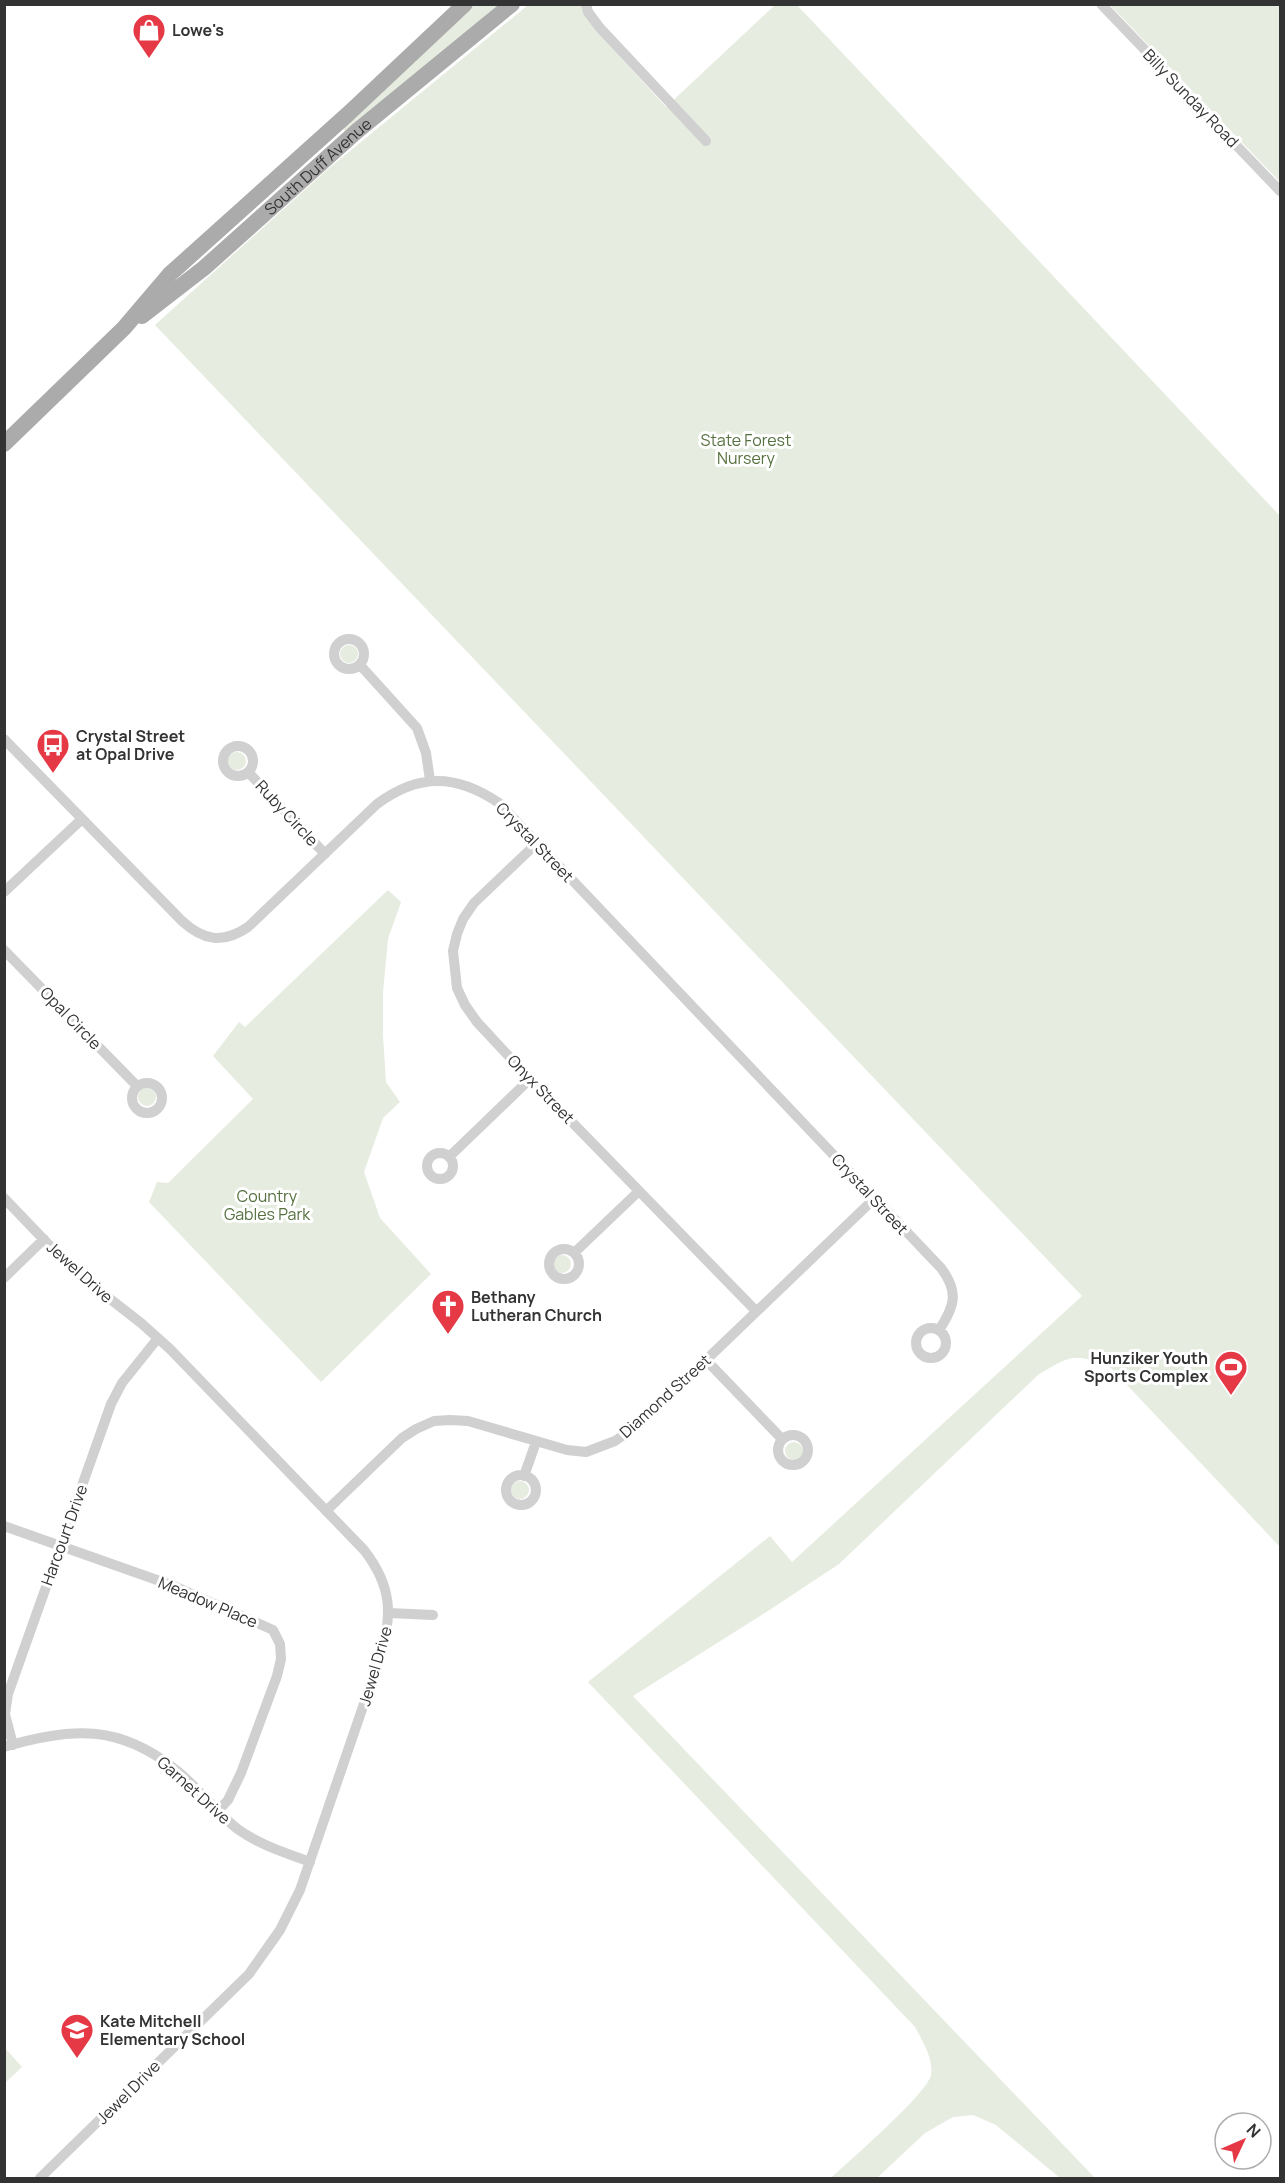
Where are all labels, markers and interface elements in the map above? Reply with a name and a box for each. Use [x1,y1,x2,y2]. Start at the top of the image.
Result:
shop icon: Lowe's [131,12,167,59]
place label: Lowe's [172,19,224,41]
street label: Billy Sunday Road [1138,44,1244,152]
street label: South Duff Avenue [259,113,376,220]
park label: State Forest Nursery [701,429,791,469]
place label: Crystal Street at Opal Drive [76,725,185,765]
bus stop icon: Crystal Street at Opal Drive [35,727,71,774]
street label: Ruby Circle [251,775,323,851]
street label: Crystal Street [491,797,579,887]
street label: Opal Circle [36,982,106,1054]
street label: Onyx Street [503,1050,579,1128]
street label: Crystal Street [827,1149,913,1239]
park label: Country Gables Park [224,1185,311,1225]
street label: Jewel Drive [42,1236,118,1308]
place label: Bethany Lutheran Church [471,1286,602,1326]
church icon: Bethany Lutheran Church [430,1288,466,1335]
place label: Hunziker Youth Sports Complex [1084,1347,1208,1387]
street label: Diamond Street [615,1349,715,1443]
sports icon: Hunziker Youth Sports Complex [1213,1349,1249,1396]
street label: Harcourt Drive [36,1482,92,1588]
street label: Meadow Place [155,1571,261,1633]
street label: Jewel Drive [353,1624,397,1708]
street label: Garnet Drive [153,1751,235,1829]
place label: Kate Mitchell Elementary School [100,2010,245,2050]
school or university icon: Kate Mitchell Elementary School [59,2012,95,2059]
street label: Jewel Drive [91,2055,165,2129]
north arrow [1213,2111,1273,2171]
text: N [1242,2119,1266,2142]

